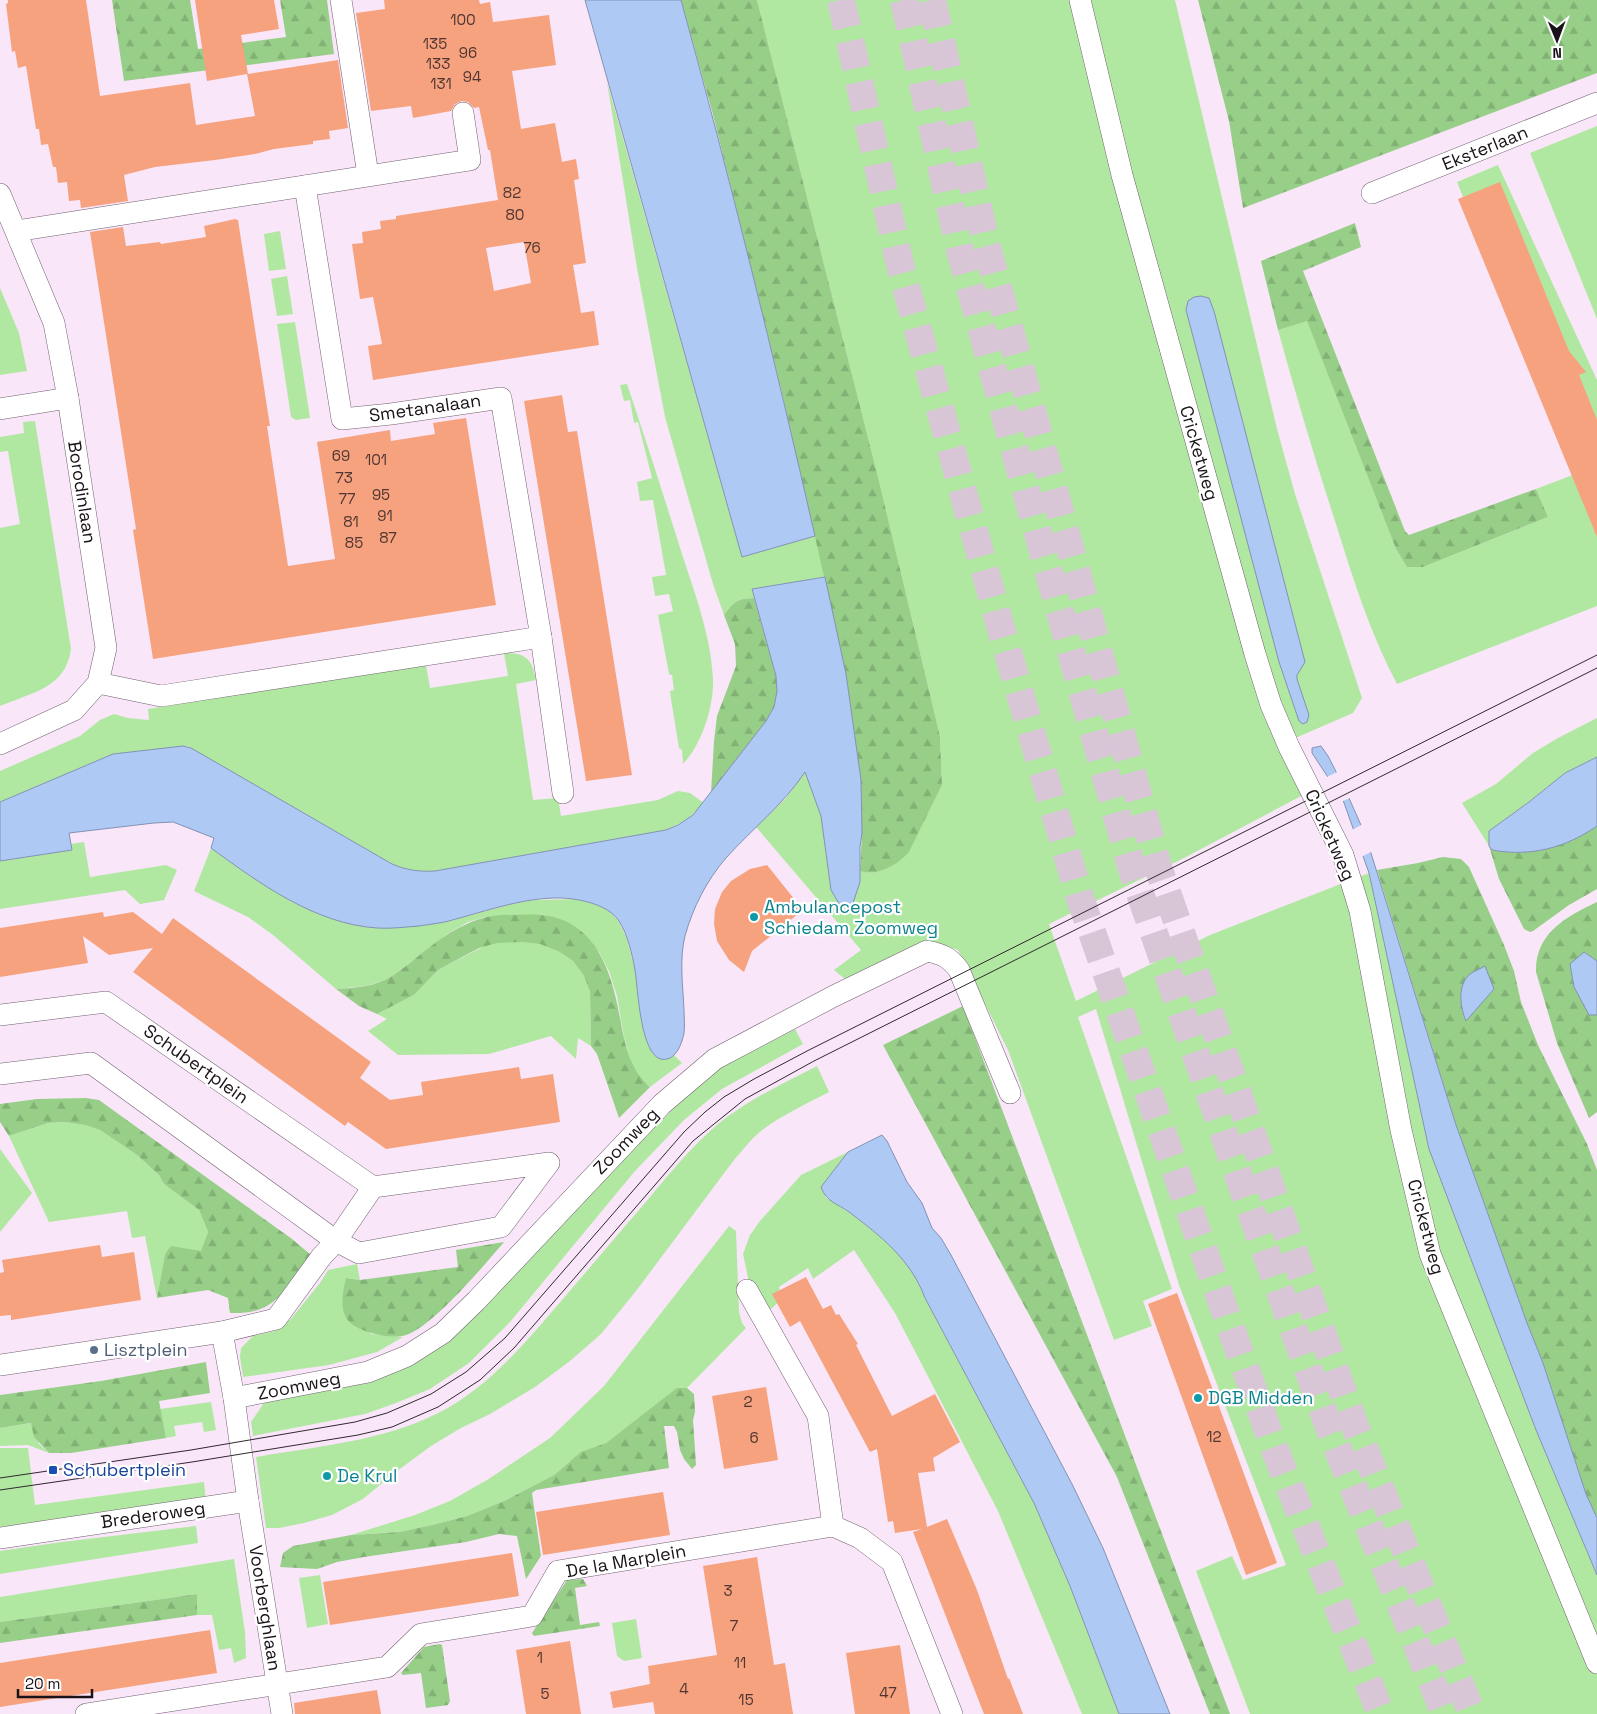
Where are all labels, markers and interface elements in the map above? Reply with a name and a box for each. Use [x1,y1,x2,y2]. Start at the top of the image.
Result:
house number: 100 [450,10,476,29]
north arrow [1532,15,1582,65]
house number: 135 [423,34,447,53]
house number: 96 [459,43,477,62]
text: N [1552,44,1562,62]
house number: 133 [426,54,450,73]
house number: 94 [463,67,481,86]
house number: 131 [430,74,452,93]
street label: Eksterlaan [1439,120,1531,175]
house number: 82 [503,183,521,202]
house number: 80 [506,205,524,224]
house number: 76 [523,238,541,257]
street label: Smetanalaan [367,388,482,427]
street label: Cricketweg [1175,403,1224,503]
street label: Borodinlaan [63,439,102,545]
house number: 69 [332,446,350,465]
house number: 101 [365,450,387,469]
house number: 73 [335,468,353,487]
house number: 95 [372,485,390,504]
house number: 77 [339,489,355,508]
house number: 91 [377,506,393,525]
house number: 81 [343,512,359,531]
house number: 87 [379,528,397,547]
house number: 85 [345,533,363,552]
street label: Cricketweg [1300,785,1361,884]
place label: Ambulancepost Schiedam Zoomweg [764,895,938,939]
marker: Ambulancepost Schiedam Zoomweg [748,911,760,923]
street label: Schubertplein [139,1019,253,1108]
street label: Zoomweg [588,1102,663,1179]
street label: Cricketweg [1403,1177,1450,1277]
place label: Lisztplein [104,1338,187,1361]
marker: Lisztplein [88,1344,100,1356]
street label: Zoomweg [255,1366,342,1405]
place label: DGB Midden [1208,1386,1313,1409]
house number: 2 [743,1392,753,1411]
marker: DGB Midden [1192,1392,1204,1404]
house number: 12 [1206,1427,1222,1446]
house number: 6 [749,1428,759,1447]
place label: Schubertplein [63,1458,186,1481]
marker: Schubertplein [47,1464,59,1476]
place label: De Krul [337,1464,397,1487]
marker: De Krul [321,1470,333,1482]
street label: Brederoweg [99,1496,207,1533]
street label: De la Marplein [564,1539,688,1582]
street label: Voorberghlaan [244,1543,287,1672]
house number: 3 [723,1581,733,1600]
house number: 7 [730,1616,738,1635]
house number: 1 [537,1648,543,1667]
house number: 11 [734,1653,746,1672]
scale bar [18,1666,91,1698]
text: 20 m [25,1674,60,1693]
house number: 4 [679,1679,689,1698]
house number: 47 [879,1683,897,1702]
house number: 5 [541,1684,550,1703]
house number: 15 [738,1690,754,1709]

